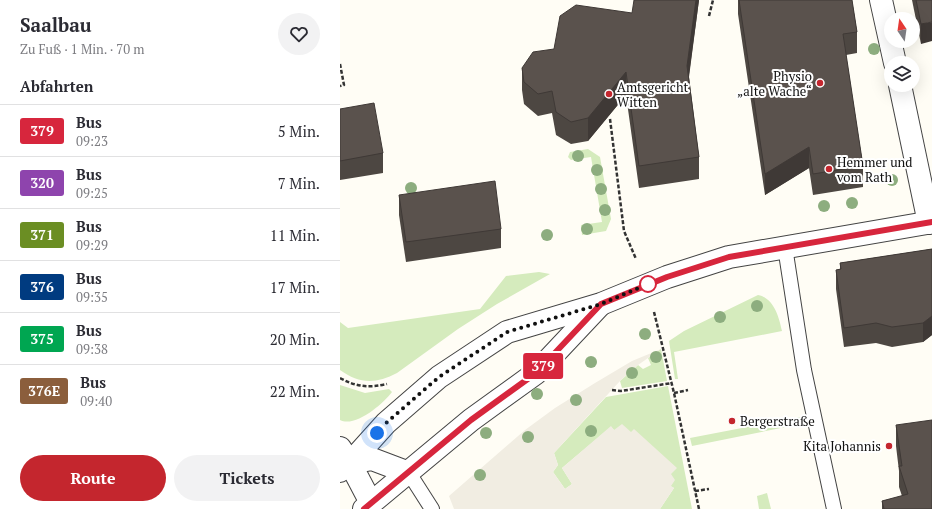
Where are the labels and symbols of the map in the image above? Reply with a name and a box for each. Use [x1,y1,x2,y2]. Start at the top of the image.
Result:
north arrow [884,12,920,48]
place label: Physio „alte Wache“ [737,67,812,100]
place label: Amtsgericht Witten [617,78,689,111]
marker: Physio „alte Wache“ [815,78,825,88]
marker: Amtsgericht Witten [604,89,614,99]
place label: Hemmer und vom Rath [836,153,913,186]
marker: Hemmer und vom Rath [824,164,834,174]
unlabelled marker [639,275,657,293]
line badge: 379 [520,353,566,379]
place label: Bergerstraße [740,412,815,430]
marker: Bergerstraße [727,416,737,426]
your location [367,423,387,443]
place label: Kita Johannis [803,437,881,455]
marker: Kita Johannis [884,441,894,451]

